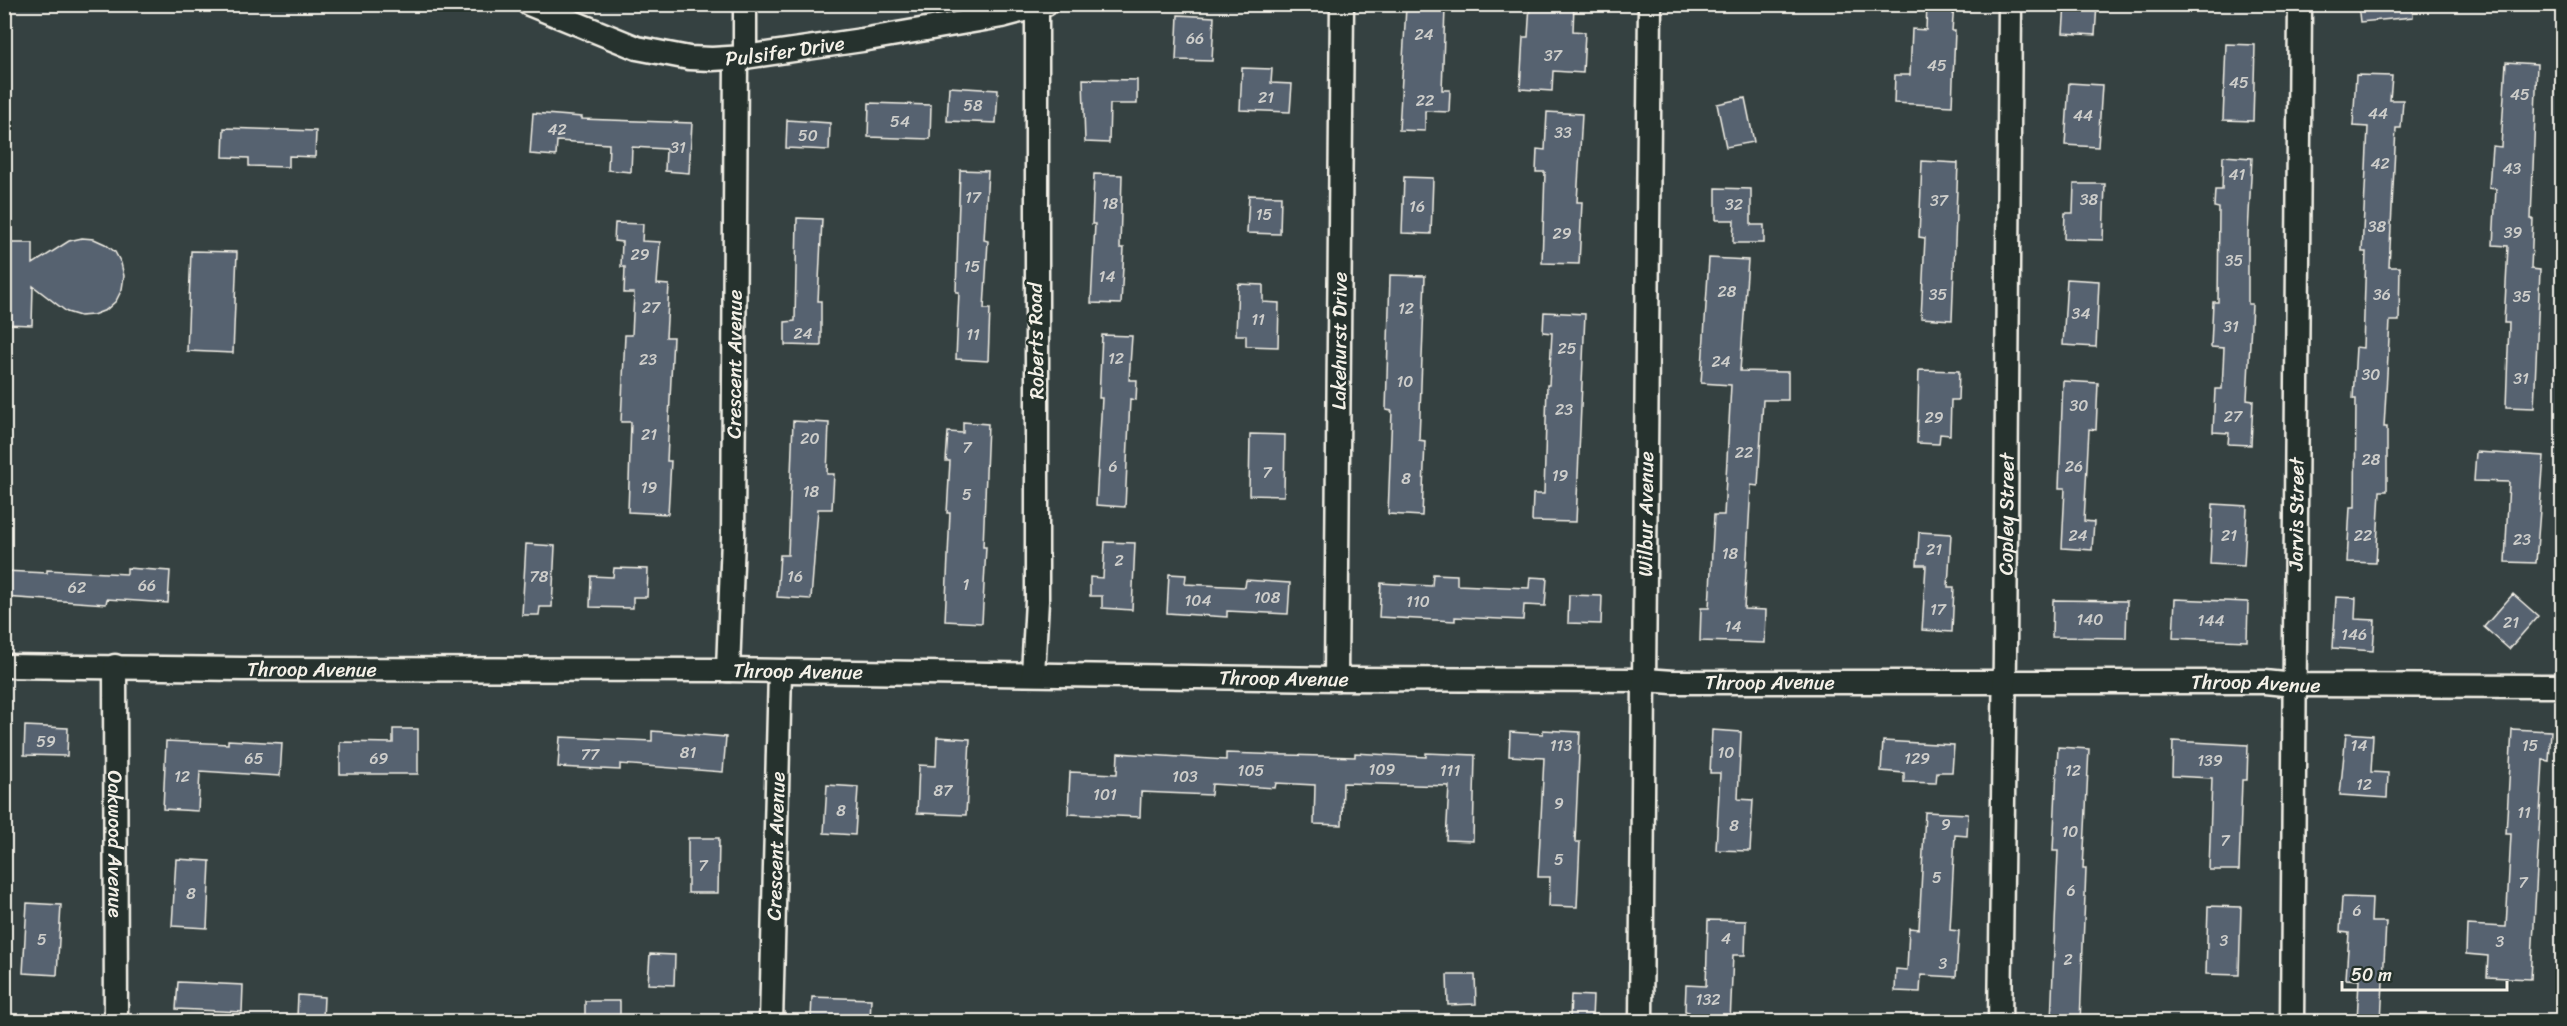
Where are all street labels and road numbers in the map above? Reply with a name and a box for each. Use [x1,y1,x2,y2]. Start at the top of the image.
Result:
street label: Pulsifer Drive [724,25,847,76]
street label: Lakehurst Drive [1321,272,1357,410]
street label: Roberts Road [1017,281,1055,400]
street label: Crescent Avenue [716,289,752,439]
street label: Wilbur Avenue [1627,451,1664,577]
street label: Copley Street [1988,452,2024,575]
street label: Jarvis Street [2278,456,2314,572]
street label: Throop Avenue [247,652,377,687]
street label: Throop Avenue [733,653,863,689]
street label: Throop Avenue [1219,660,1349,697]
street label: Throop Avenue [2191,664,2321,703]
street label: Throop Avenue [1705,665,1835,700]
street label: Oakwood Avenue [98,770,133,918]
street label: Crescent Avenue [756,771,795,921]

